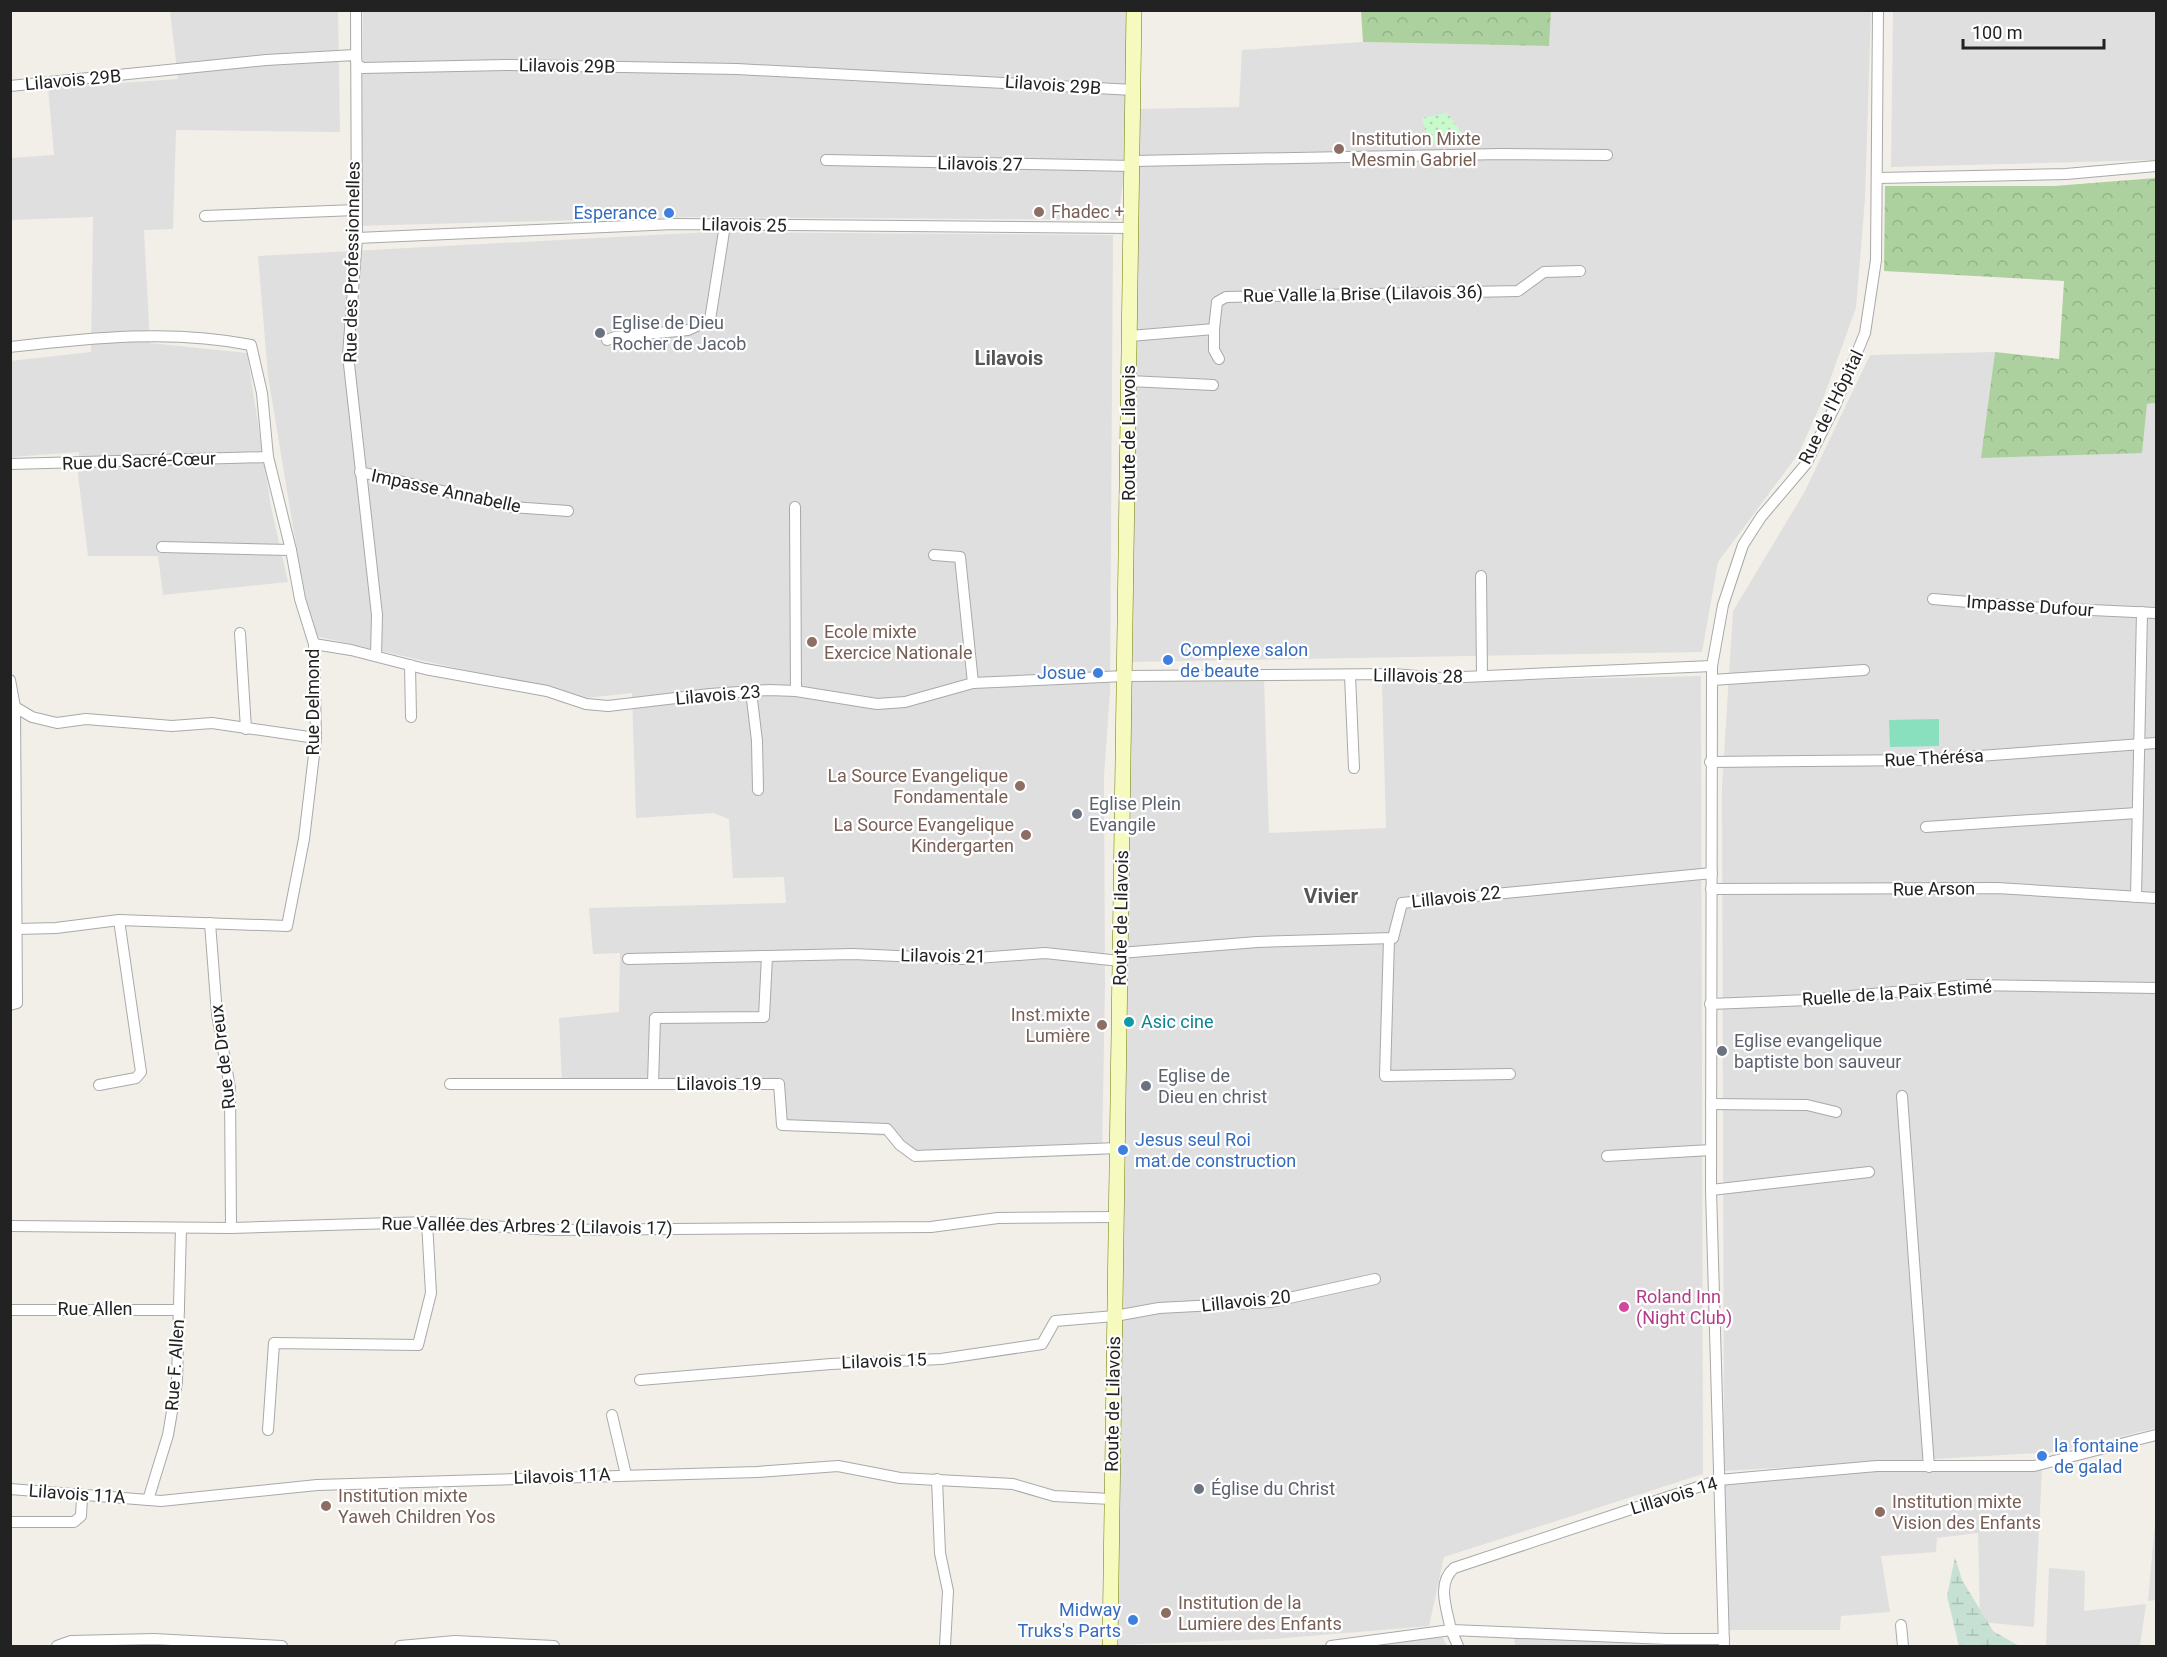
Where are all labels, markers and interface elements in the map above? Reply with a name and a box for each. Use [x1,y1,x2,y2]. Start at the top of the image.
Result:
scale bar [1963,12,2104,50]
text: 100 m [1972,22,2023,43]
street label: Lilavois 29B [519,54,615,77]
street label: Lilavois 29B [24,65,122,94]
street label: Lilavois 29B [1004,71,1102,98]
place label: Institution Mixte Mesmin Gabriel [1351,128,1481,170]
marker: Institution Mixte Mesmin Gabriel [1332,142,1346,156]
street label: Lilavois 27 [937,152,1023,175]
street label: Rue des Professionnelles [339,161,364,363]
place label: Fhadec + [1051,201,1124,222]
place label: Esperance [573,202,657,223]
marker: Fhadec + [1032,205,1046,219]
marker: Esperance [662,206,676,220]
street label: Lilavois 25 [701,213,787,236]
street label: Rue Valle la Brise (Lilavois 36) [1243,281,1483,307]
place label: Eglise de Dieu Rocher de Jacob [612,312,746,354]
marker: Eglise de Dieu Rocher de Jacob [593,326,607,340]
district label: Lilavois [975,346,1043,370]
street label: Rue de l'Hôpital [1794,346,1867,467]
street label: Route de Lilavois [1118,365,1139,501]
street label: Rue du Sacré-Cœur [62,447,216,474]
street label: Impasse Annabelle [369,464,523,517]
street label: Impasse Dufour [1966,591,2094,620]
place label: Ecole mixte Exercice Nationale [824,621,973,663]
marker: Ecole mixte Exercice Nationale [805,635,819,649]
place label: Complexe salon de beaute [1180,639,1308,681]
street label: Rue Delmond [302,649,323,755]
marker: Complexe salon de beaute [1161,653,1175,667]
place label: Josue [1037,662,1086,683]
street label: Lillavois 28 [1373,664,1463,687]
marker: Josue [1091,666,1105,680]
street label: Lilavois 23 [675,680,761,709]
street label: Rue Thérésa [1884,744,1984,771]
place label: La Source Evangelique Fondamentale [827,765,1008,807]
marker: La Source Evangelique Fondamentale [1013,779,1027,793]
place label: Eglise Plein Evangile [1089,793,1181,835]
marker: Eglise Plein Evangile [1070,807,1084,821]
place label: La Source Evangelique Kindergarten [833,814,1014,856]
marker: La Source Evangelique Kindergarten [1019,828,1033,842]
street label: Route de Lilavois [1109,850,1132,986]
street label: Rue Arson [1893,877,1975,900]
street label: Lillavois 22 [1410,881,1502,912]
district label: Vivier [1304,884,1359,908]
street label: Lilavois 21 [900,944,986,967]
street label: Ruelle de la Paix Estimé [1801,975,1992,1010]
street label: Rue de Dreux [206,1003,239,1111]
place label: Inst.mixte Lumière [1011,1004,1090,1046]
place label: Asic cine [1141,1011,1214,1032]
marker: Asic cine [1122,1015,1136,1029]
marker: Inst.mixte Lumière [1095,1018,1109,1032]
place label: Eglise evangelique baptiste bon sauveur [1734,1030,1901,1072]
marker: Eglise evangelique baptiste bon sauveur [1715,1044,1729,1058]
place label: Eglise de Dieu en christ [1158,1065,1267,1107]
street label: Lilavois 19 [676,1073,762,1094]
marker: Eglise de Dieu en christ [1139,1079,1153,1093]
place label: Jesus seul Roi mat.de construction [1135,1129,1296,1171]
marker: Jesus seul Roi mat.de construction [1116,1143,1130,1157]
street label: Rue Vallée des Arbres 2 (Lilavois 17) [381,1212,673,1240]
street label: Lillavois 20 [1200,1285,1292,1316]
place label: Roland Inn (Night Club) [1636,1286,1732,1329]
street label: Rue Allen [57,1298,133,1319]
marker: Roland Inn (Night Club) [1617,1300,1631,1314]
street label: Rue F. Allen [161,1318,188,1412]
street label: Route de Lilavois [1101,1336,1124,1472]
street label: Lilavois 15 [841,1349,927,1372]
place label: la fontaine de galad [2054,1435,2139,1477]
marker: la fontaine de galad [2035,1449,2049,1463]
street label: Lilavois 11A [513,1463,611,1488]
street label: Lillavois 14 [1628,1472,1720,1519]
place label: Église du Christ [1211,1478,1335,1499]
street label: Lilavois 11A [28,1480,126,1507]
marker: Église du Christ [1192,1482,1206,1496]
place label: Institution mixte Yaweh Children Yos [338,1485,496,1527]
place label: Institution mixte Vision des Enfants [1892,1491,2041,1533]
marker: Institution mixte Yaweh Children Yos [319,1499,333,1513]
marker: Institution mixte Vision des Enfants [1873,1505,1887,1519]
place label: Institution de la Lumiere des Enfants [1178,1592,1342,1634]
place label: Midway Truks's Parts [1018,1599,1121,1641]
marker: Institution de la Lumiere des Enfants [1159,1606,1173,1620]
marker: Midway Truks's Parts [1126,1613,1140,1627]

